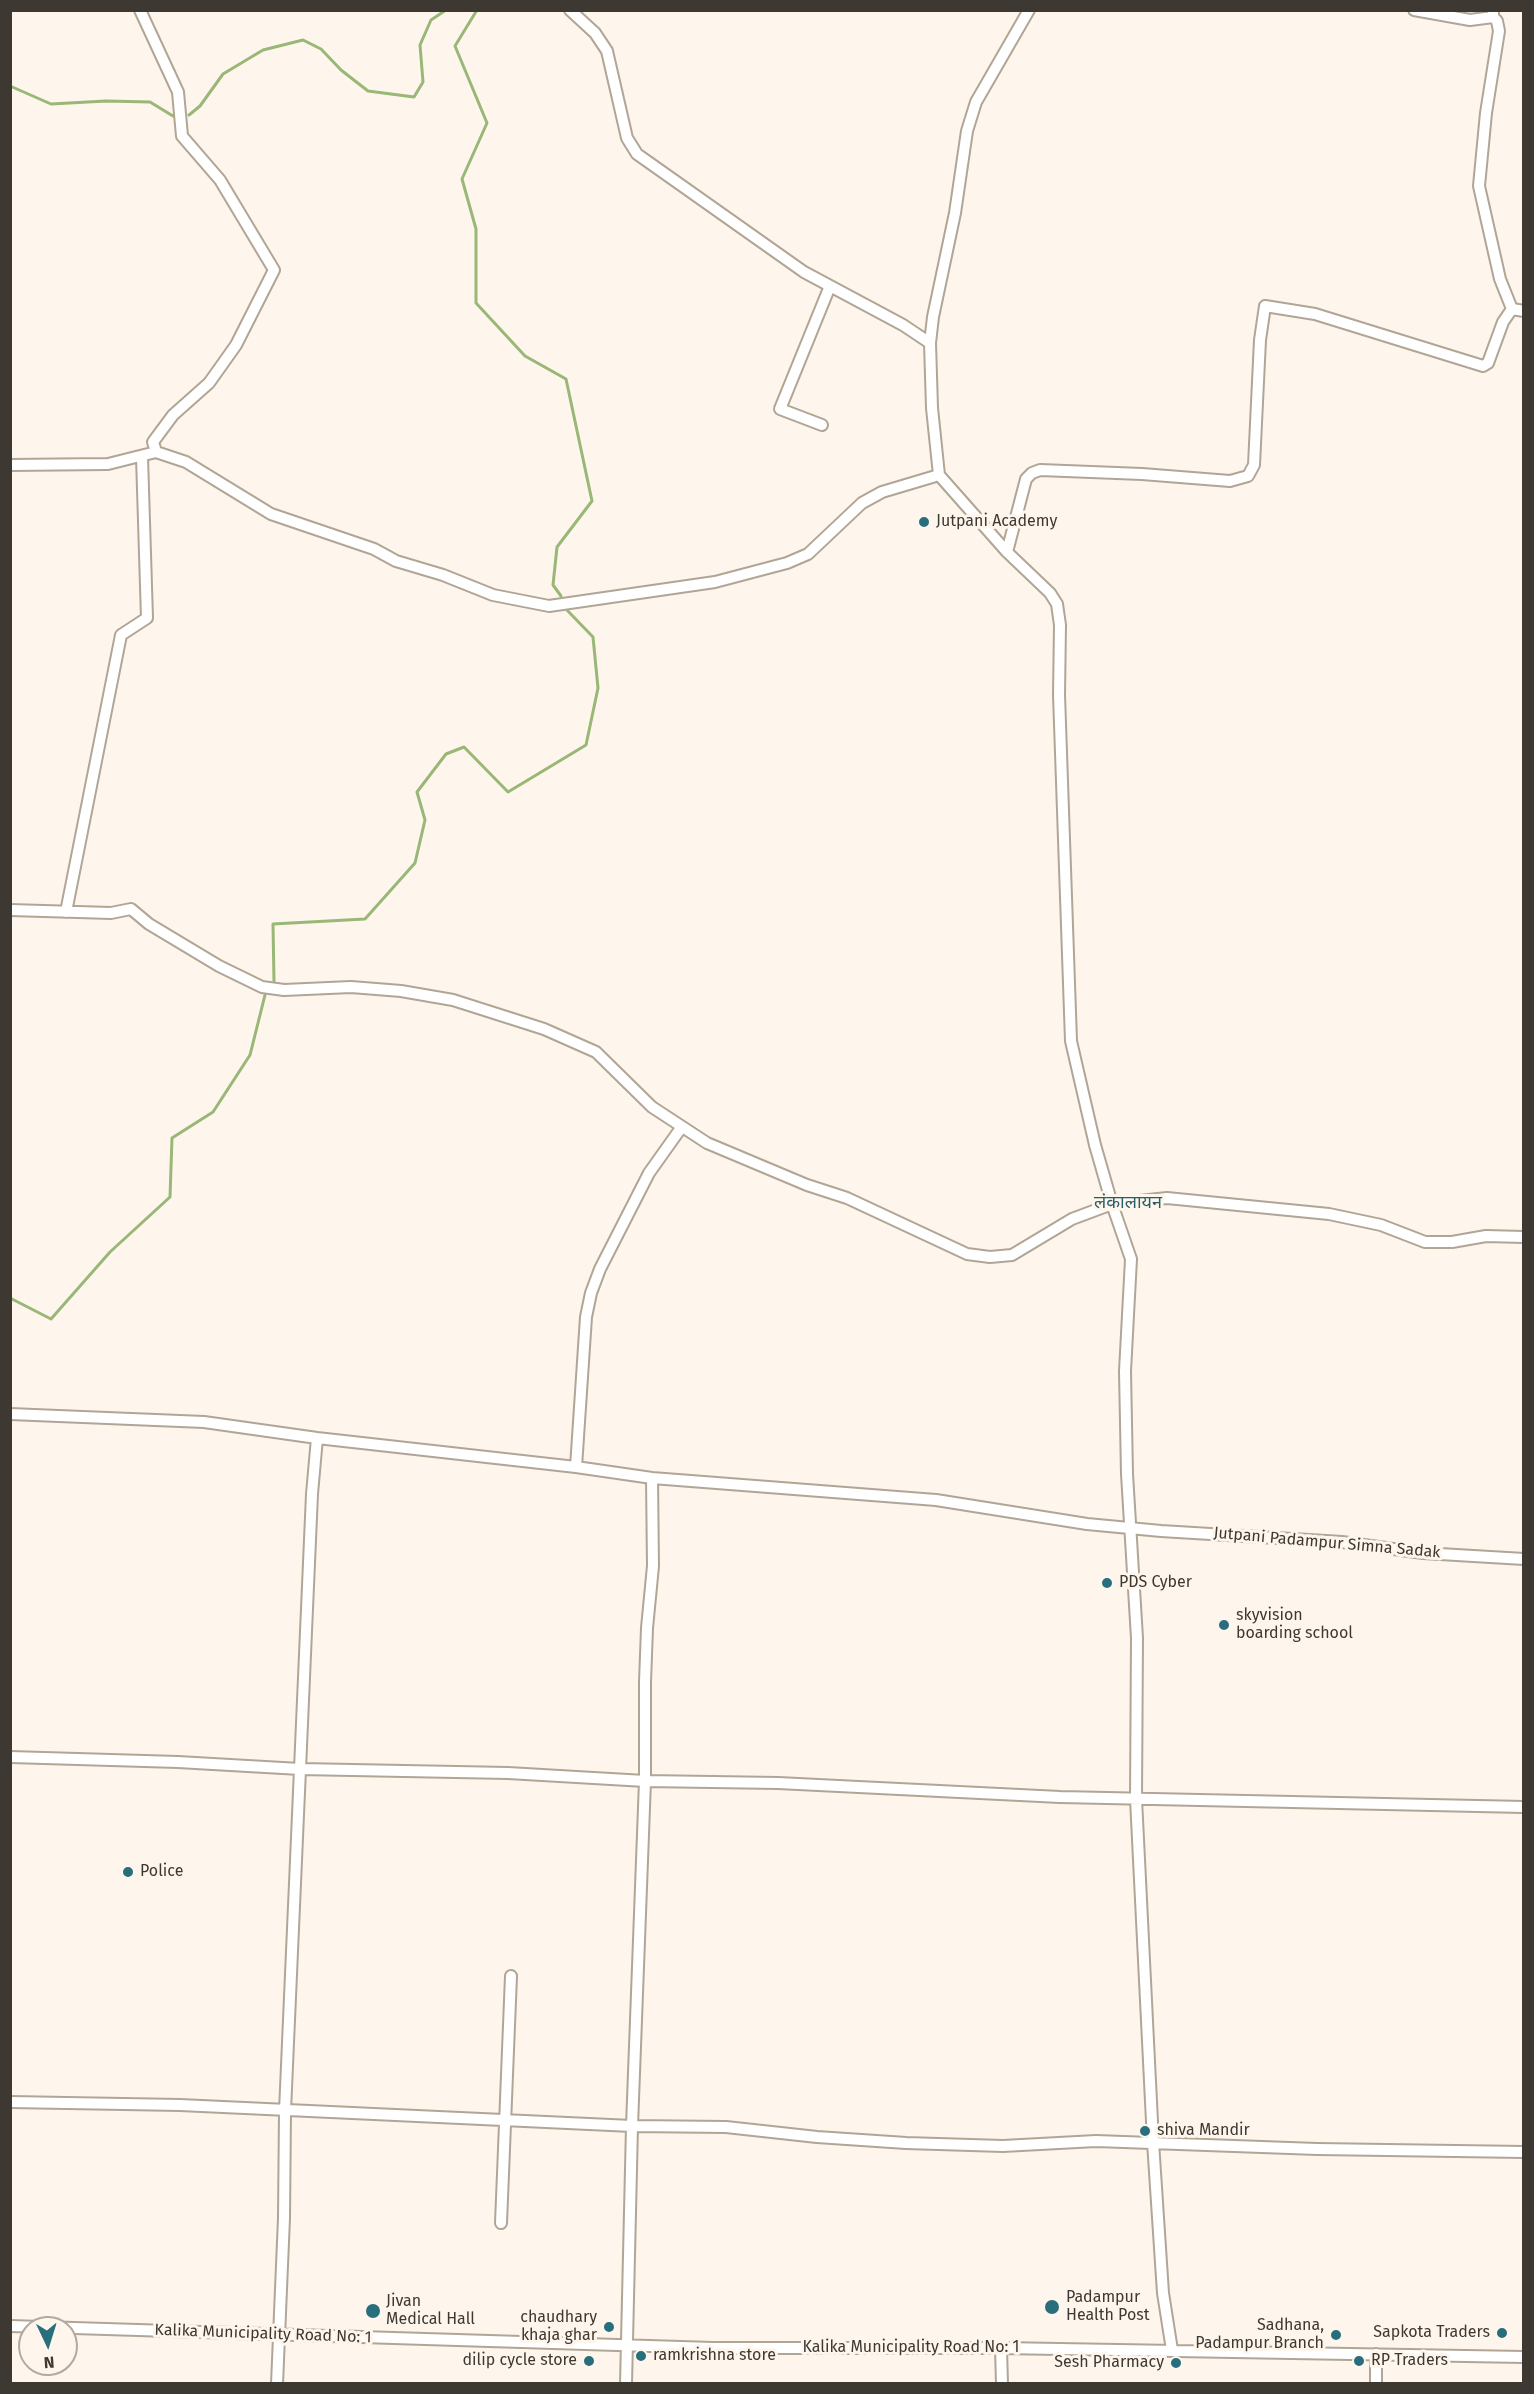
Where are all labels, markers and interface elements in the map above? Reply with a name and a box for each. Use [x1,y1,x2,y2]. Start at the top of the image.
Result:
place label: Jutpani Academy [936,512,1057,532]
marker: Jutpani Academy [917,515,931,529]
district label: लंकालायन [1094,1192,1162,1214]
street label: Jutpani Padampur Simna Sadak [1213,1524,1441,1562]
place label: PDS Cyber [1119,1573,1192,1593]
marker: PDS Cyber [1100,1576,1114,1590]
place label: skyvision boarding school [1236,1606,1353,1644]
marker: skyvision boarding school [1217,1618,1231,1632]
place label: Police [140,1862,183,1882]
marker: Police [121,1865,135,1879]
place label: shiva Mandir [1157,2121,1250,2141]
marker: shiva Mandir [1138,2124,1152,2138]
place label: Padampur Health Post [1066,2288,1149,2326]
place label: Jivan Medical Hall [386,2292,475,2330]
marker: Padampur Health Post [1043,2298,1061,2316]
marker: Jivan Medical Hall [364,2302,382,2320]
place label: chaudhary khaja ghar [520,2308,597,2346]
north arrow [18,2316,78,2376]
place label: Sadhana, Padampur Branch [1195,2316,1324,2354]
marker: chaudhary khaja ghar [602,2320,616,2334]
street label: Kalika Municipality Road No: 1 [154,2321,372,2347]
place label: Sapkota Traders [1373,2323,1490,2343]
marker: Sapkota Traders [1495,2326,1509,2340]
marker: Sadhana, Padampur Branch [1329,2328,1343,2342]
street label: Kalika Municipality Road No: 1 [802,2338,1020,2358]
place label: ramkrishna store [653,2346,776,2366]
marker: ramkrishna store [634,2349,648,2363]
place label: dilip cycle store [463,2351,577,2371]
place label: RP Traders [1371,2351,1448,2371]
text: N [43,2353,55,2372]
place label: Sesh Pharmacy [1054,2353,1164,2373]
marker: dilip cycle store [582,2354,596,2368]
marker: RP Traders [1352,2354,1366,2368]
marker: Sesh Pharmacy [1169,2356,1183,2370]

